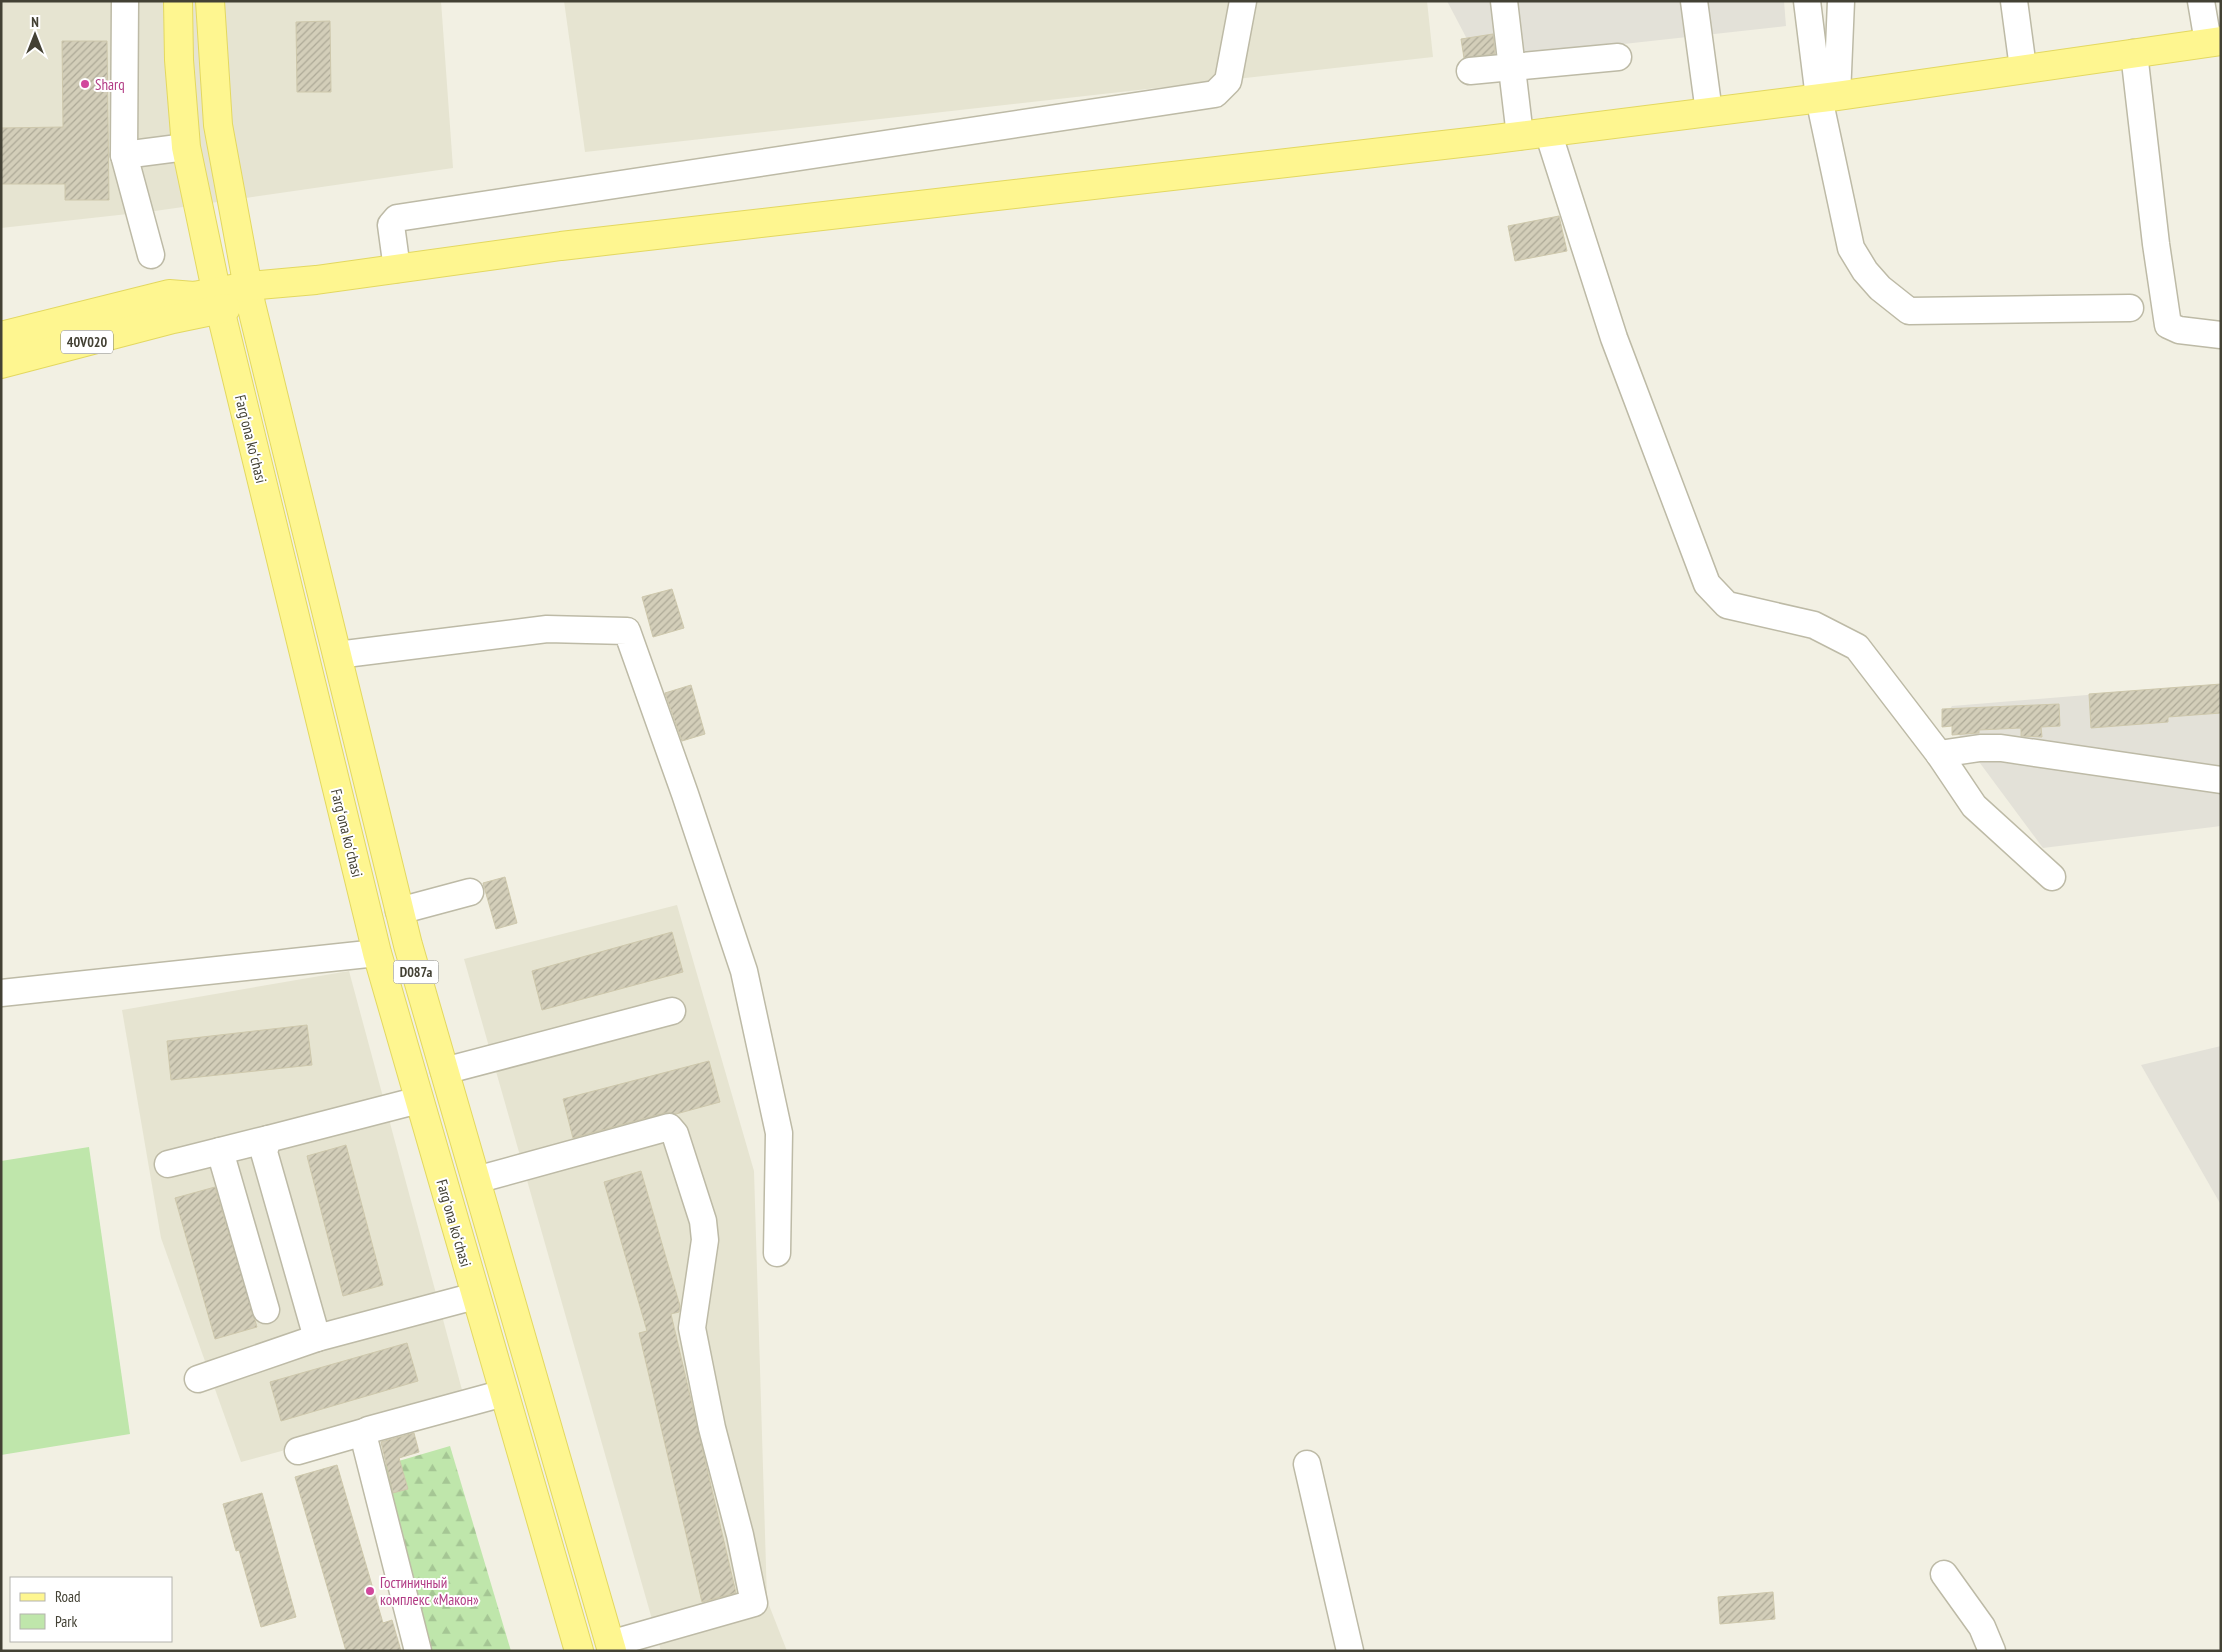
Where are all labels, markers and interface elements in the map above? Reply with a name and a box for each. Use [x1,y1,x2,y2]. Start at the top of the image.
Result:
north arrow [10,10,60,60]
text: N [31,13,39,31]
place label: Sharq [95,75,125,94]
marker: Sharq [79,78,91,90]
road number: 40V020 [61,331,113,354]
street label: Fargʻona koʻchasi [231,393,271,485]
street label: Fargʻona koʻchasi [327,787,367,879]
road number: D087a [394,960,438,984]
street label: Fargʻona koʻchasi [432,1177,476,1269]
place label: Гостиничный комплекс «Макон» [380,1573,479,1609]
legend [10,1577,172,1642]
marker: Гостиничный комплекс «Макон» [364,1585,376,1597]
text: Road [55,1587,81,1606]
text: Park [55,1612,77,1631]

